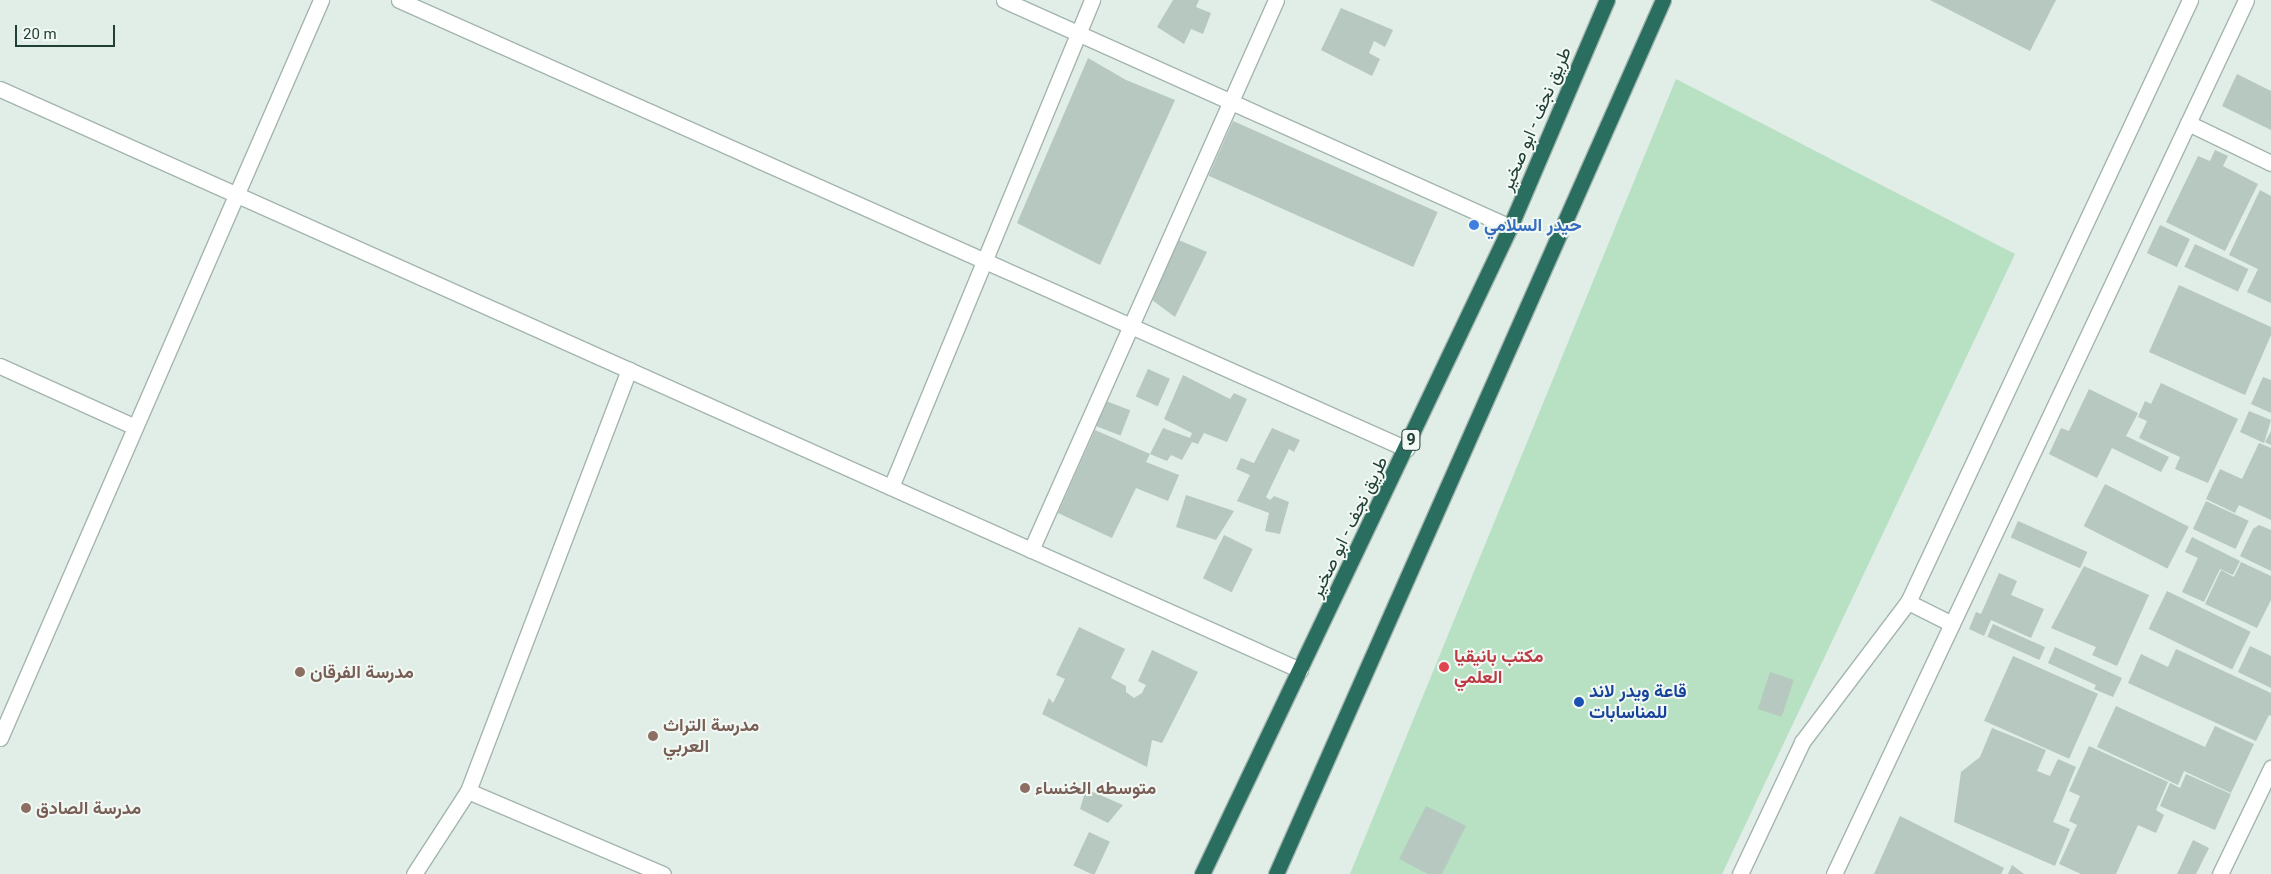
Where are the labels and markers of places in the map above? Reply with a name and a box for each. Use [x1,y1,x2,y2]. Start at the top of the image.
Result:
place label: حيدر السلامي [1484,214,1582,236]
marker: حيدر السلامي [1468,219,1480,231]
place label: مكتب بانيقيا العلمي [1454,646,1543,689]
place label: مدرسة الفرقان [310,661,414,683]
marker: مكتب بانيقيا العلمي [1438,661,1450,673]
marker: مدرسة الفرقان [294,666,306,678]
place label: قاعة ويدر لاند للمناسابات [1589,681,1687,724]
marker: قاعة ويدر لاند للمناسابات [1573,696,1585,708]
place label: مدرسة التراث العربي [663,715,759,758]
marker: مدرسة التراث العربي [647,730,659,742]
place label: متوسطه الخنساء [1035,777,1156,799]
marker: متوسطه الخنساء [1019,782,1031,794]
place label: مدرسة الصادق [36,797,141,819]
marker: مدرسة الصادق [20,802,32,814]

